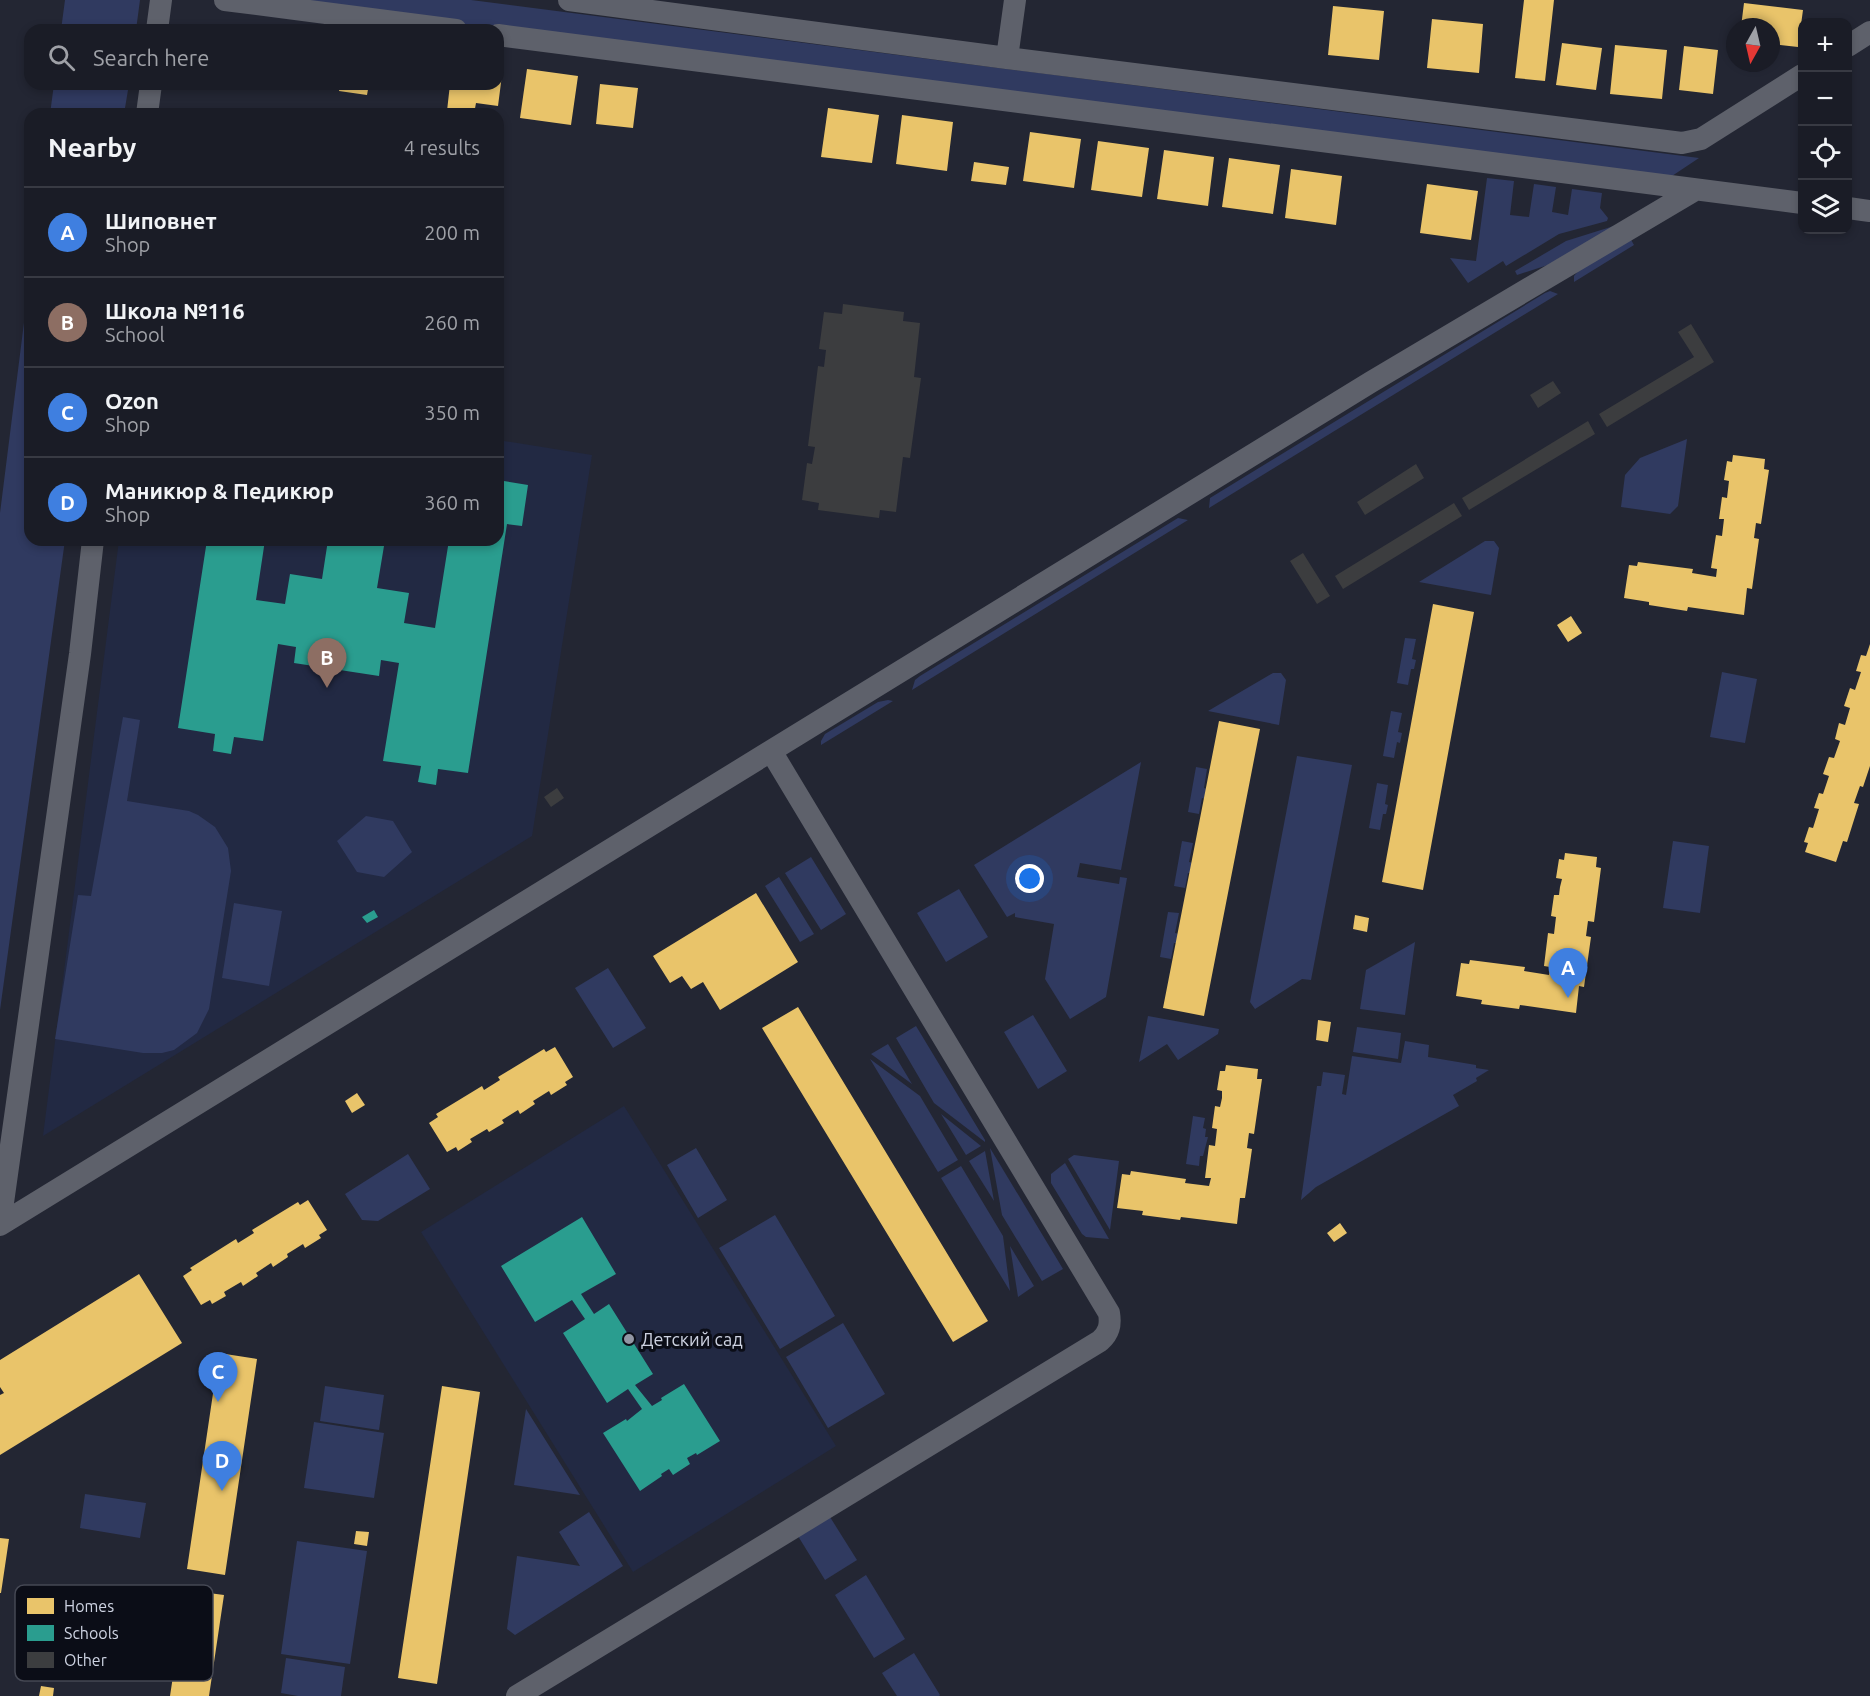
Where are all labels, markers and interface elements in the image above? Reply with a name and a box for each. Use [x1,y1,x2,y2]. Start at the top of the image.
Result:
north arrow [1726,18,1780,72]
map controls [1798,18,1852,234]
button: + [1798,18,1852,72]
search box [24,24,504,90]
icon: search [45,41,78,74]
text: Search here [93,45,209,70]
button: − [1798,72,1852,126]
button: locate [1798,126,1852,180]
text: Nearby [48,133,136,162]
text: 4 results [404,136,480,159]
button: layers [1798,180,1852,234]
text: Шиповнет [105,208,217,233]
text: A [60,221,75,244]
text: 200 m [424,221,480,244]
text: Shop [105,233,150,256]
text: Школа №116 [105,298,245,323]
text: B [61,311,74,334]
text: 260 m [424,311,480,334]
text: School [105,323,165,346]
text: Ozon [105,388,159,413]
text: C [61,401,74,424]
text: 350 m [424,401,480,424]
text: Shop [105,413,150,436]
text: Маникюр & Педикюр [105,478,334,503]
text: D [60,491,75,514]
text: 360 m [424,491,480,514]
text: Shop [105,503,150,526]
pin: B [308,638,346,688]
your location [1015,864,1044,893]
pin: A [1548,948,1588,998]
place label: Детский сад [641,1329,743,1349]
marker: Детский сад [622,1332,636,1346]
pin: C [198,1352,238,1402]
pin: D [202,1442,242,1491]
legend [15,1585,213,1681]
text: Homes [64,1597,114,1615]
text: Schools [64,1624,119,1642]
text: Other [64,1651,107,1669]

